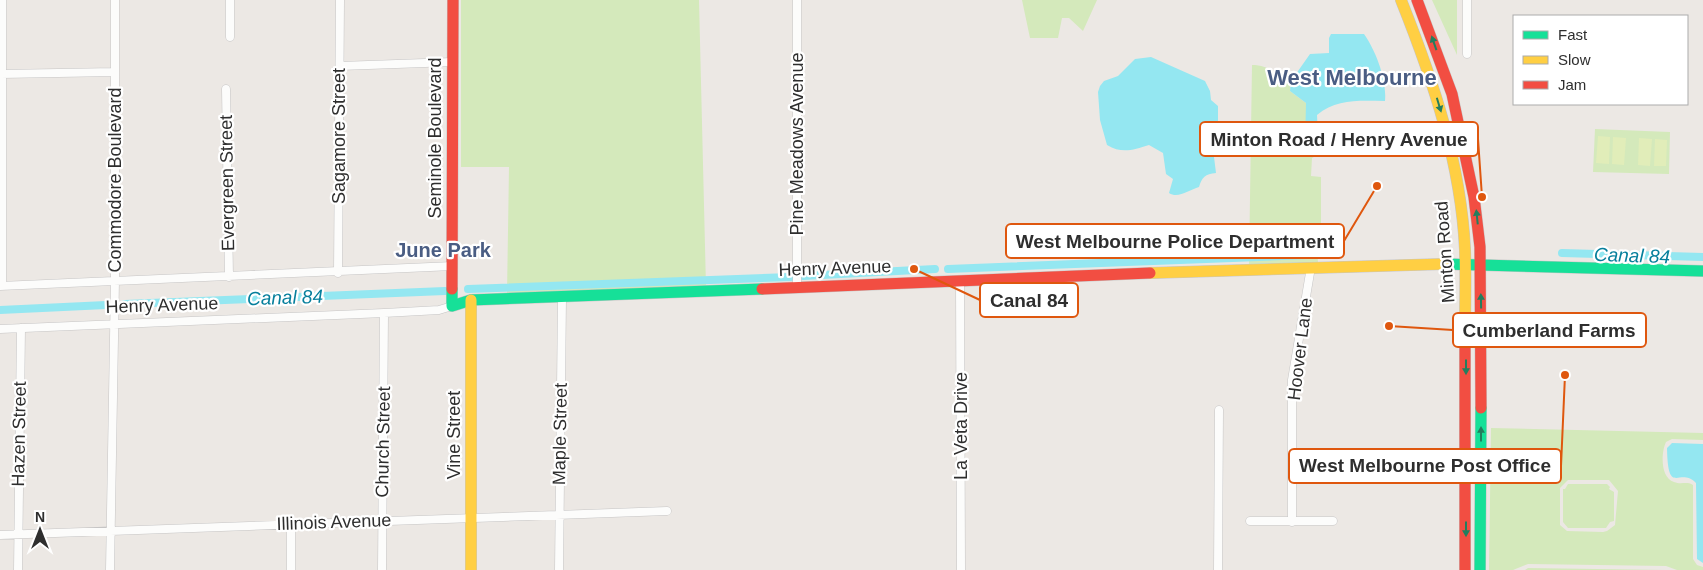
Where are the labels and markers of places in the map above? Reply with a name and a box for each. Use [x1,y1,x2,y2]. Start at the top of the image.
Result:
callout: Minton Road / Henry Avenue [1200,122,1478,156]
callout: West Melbourne Police Department [1006,224,1344,258]
callout: Canal 84 [980,283,1078,317]
callout: Cumberland Farms [1453,313,1646,347]
callout: West Melbourne Post Office [1289,449,1561,483]

